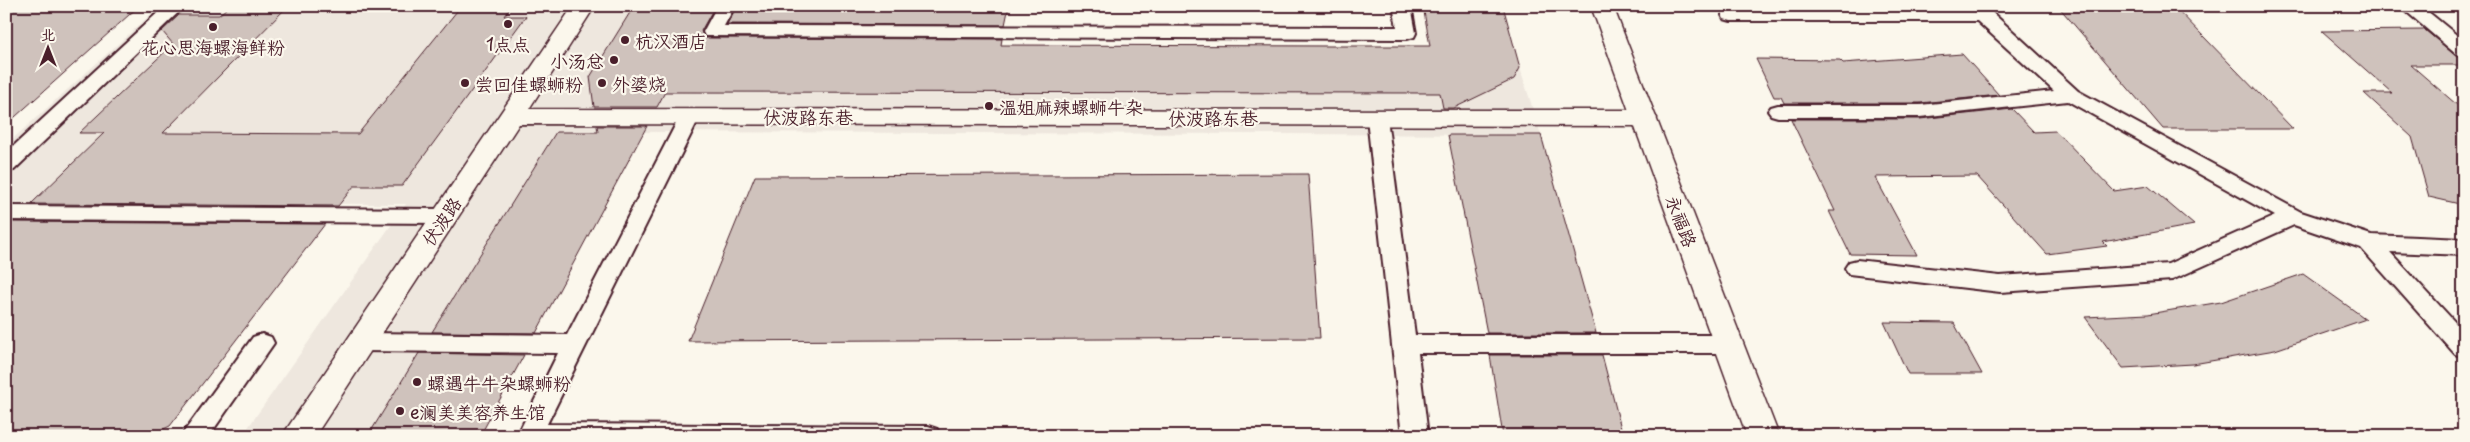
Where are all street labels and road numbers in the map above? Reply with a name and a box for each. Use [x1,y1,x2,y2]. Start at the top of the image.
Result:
street label: 伏波路东巷 [763,103,853,130]
street label: 伏波路东巷 [1168,104,1258,131]
street label: 伏波路 [415,191,467,251]
street label: 永福路 [1660,191,1704,251]

